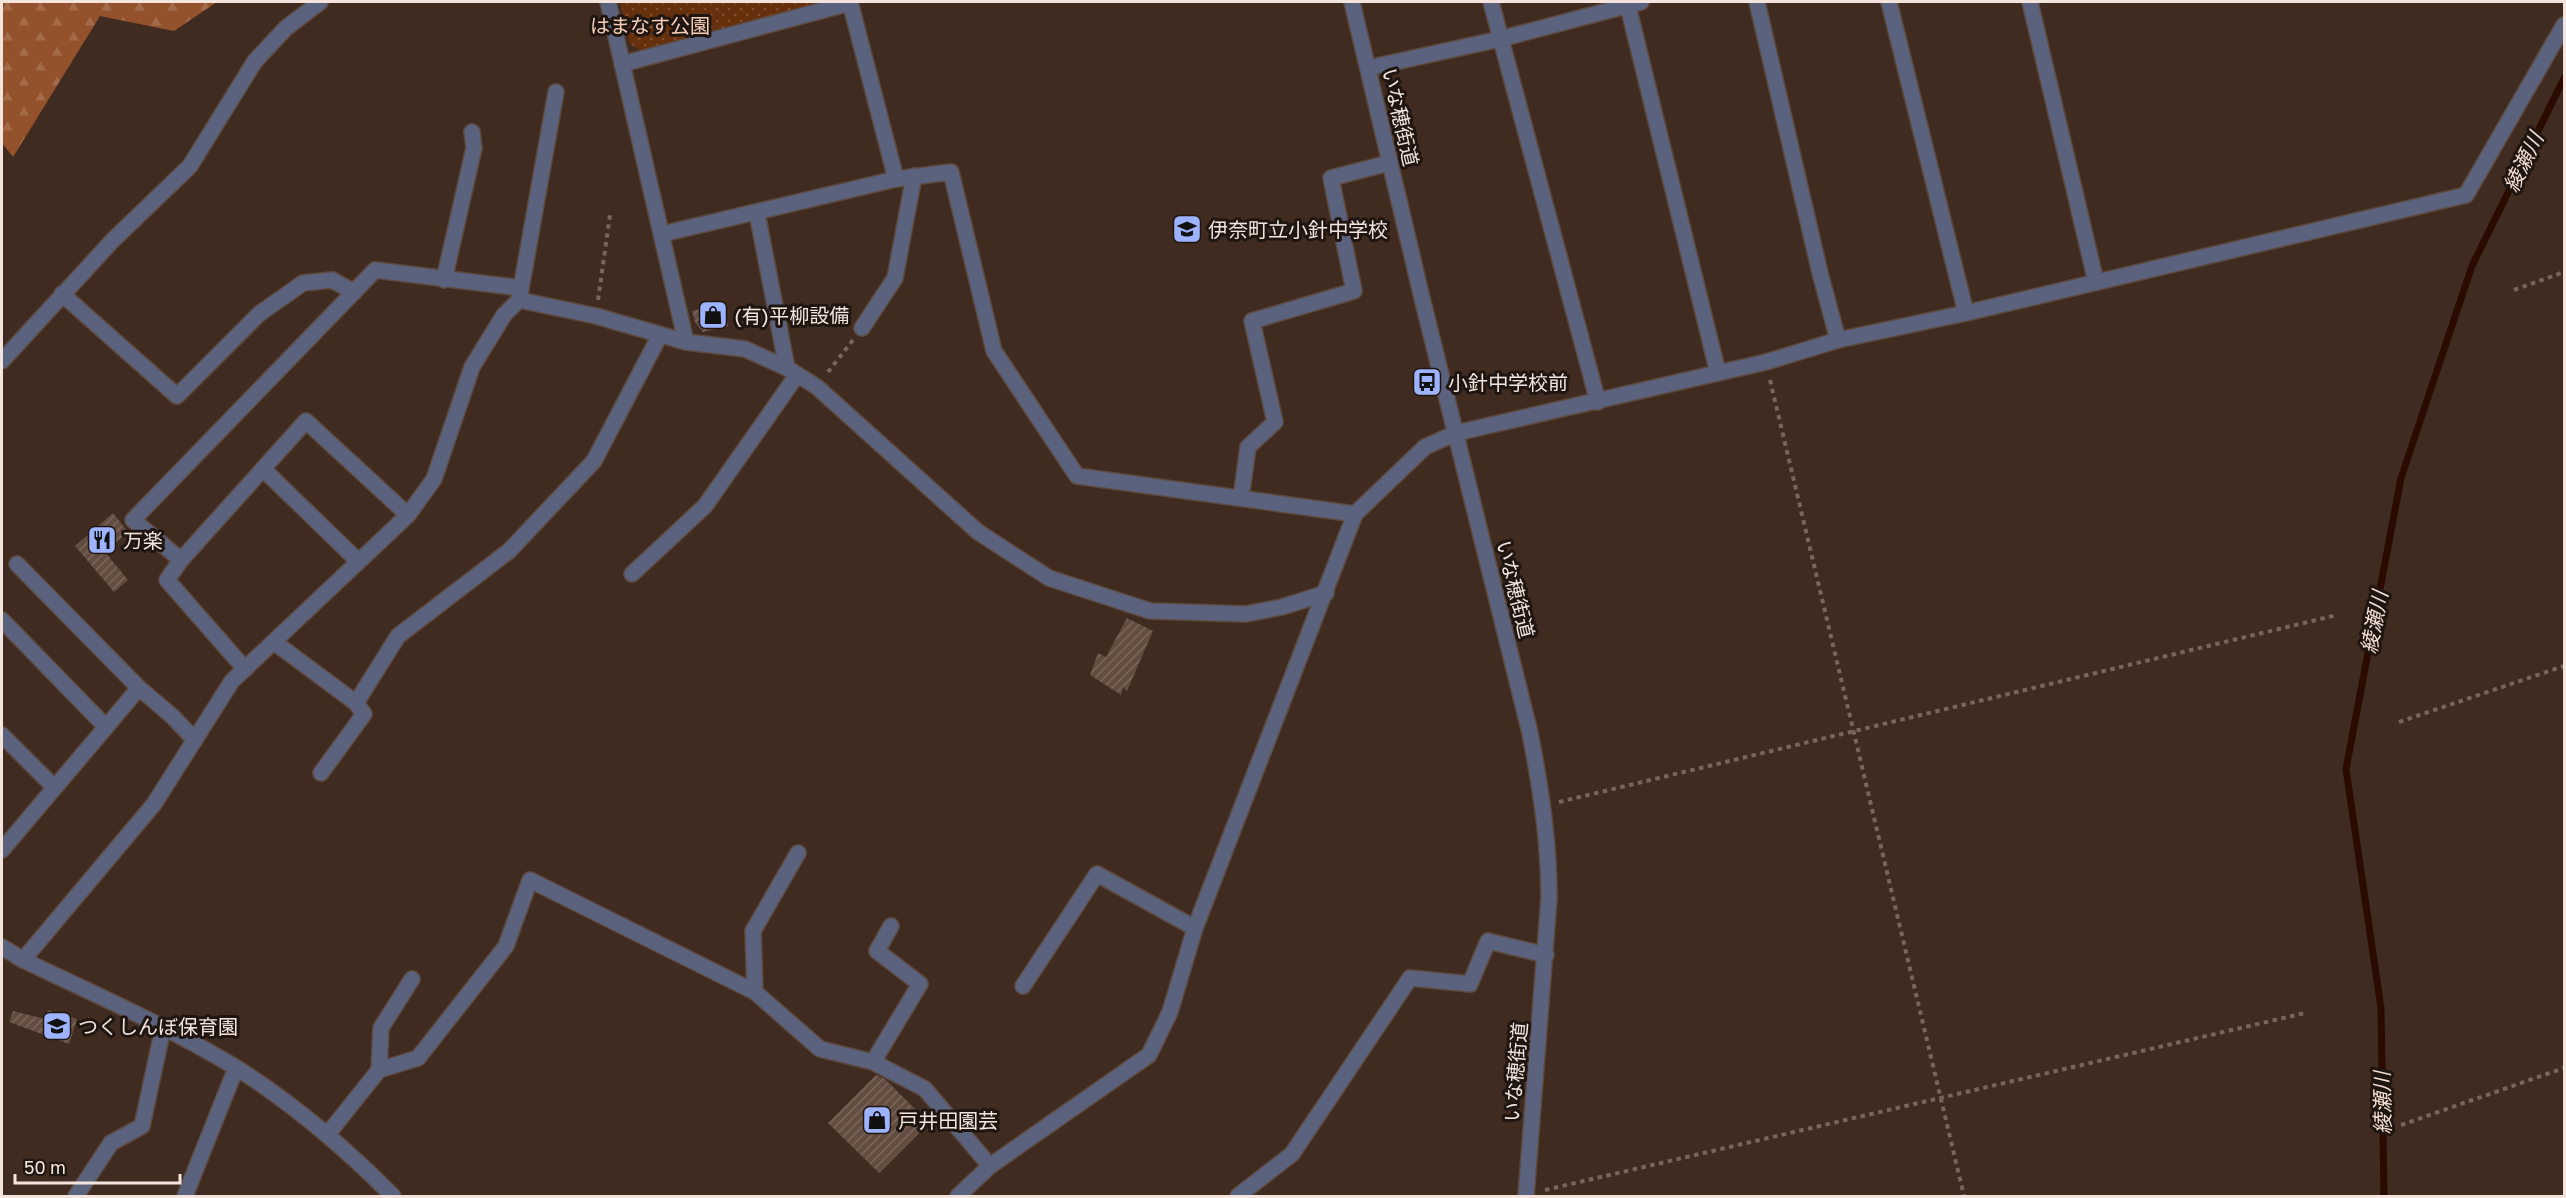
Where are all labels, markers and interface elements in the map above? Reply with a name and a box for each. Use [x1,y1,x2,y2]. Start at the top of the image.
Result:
park label: はまなす公園 [590,13,710,37]
street label: いな穂街道 [1378,66,1424,168]
water label: 綾瀬川 [2498,126,2549,196]
school or university icon: 伊奈町立小針中学校 [1171,213,1203,245]
place label: 伊奈町立小針中学校 [1208,217,1388,241]
shop icon: (有)平柳設備 [697,299,729,331]
place label: (有)平柳設備 [734,303,849,327]
bus stop icon: 小針中学校前 [1411,366,1443,398]
place label: 小針中学校前 [1448,370,1568,394]
restaurant icon: 万楽 [86,524,118,556]
place label: 万楽 [123,528,163,552]
street label: いな穂街道 [1492,538,1540,640]
water label: 綾瀬川 [2355,587,2393,655]
school or university icon: つくしんぼ保育園 [41,1010,73,1042]
place label: つくしんぼ保育園 [78,1014,238,1038]
street label: いな穂街道 [1499,1021,1531,1123]
water label: 綾瀬川 [2368,1069,2396,1135]
shop icon: 戸井田園芸 [861,1104,893,1136]
place label: 戸井田園芸 [898,1108,998,1132]
scale bar [15,1147,180,1185]
text: 50 m [24,1156,66,1178]

